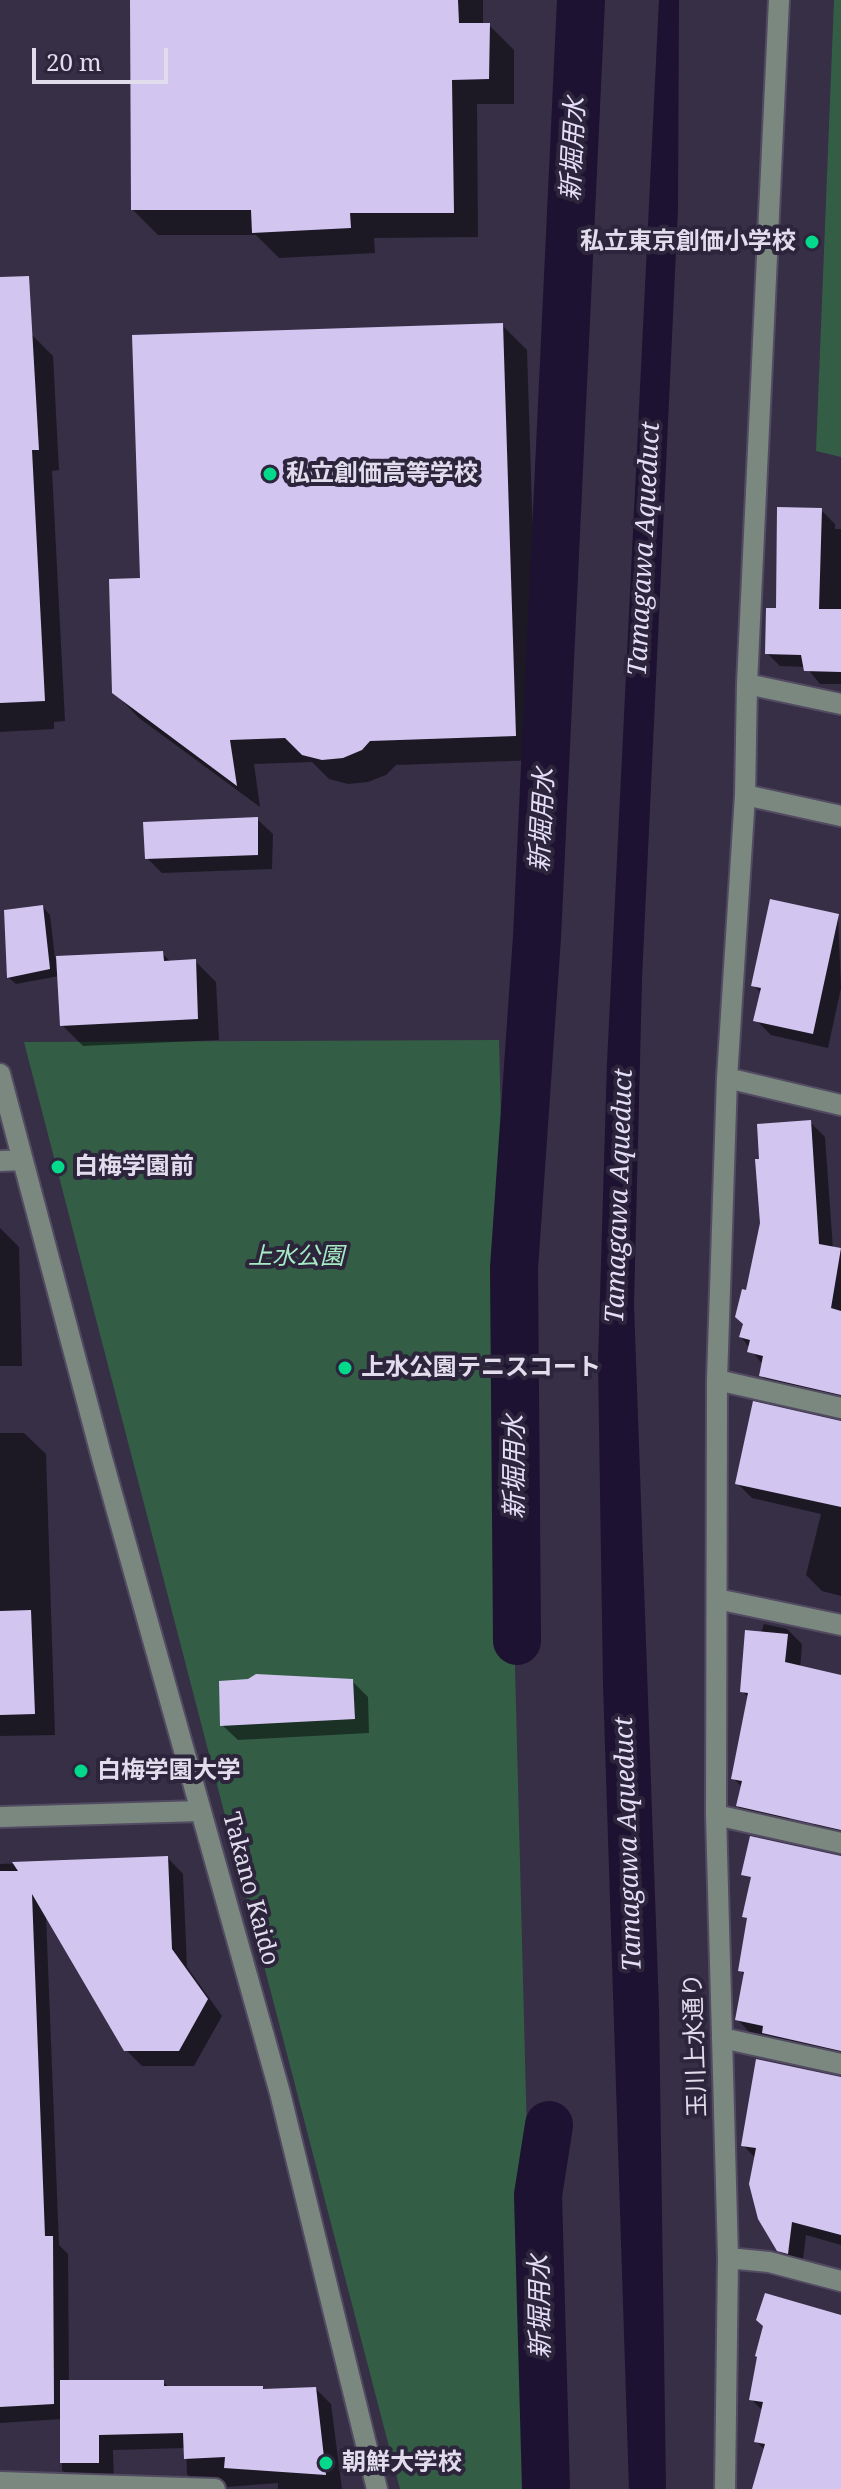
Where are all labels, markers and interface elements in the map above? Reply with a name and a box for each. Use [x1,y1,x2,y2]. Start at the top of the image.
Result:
scale bar [36,32,172,82]
text: 20 m [46,45,102,78]
water label: 新堀用水 [556,96,592,202]
place label: 私立東京創価小学校 [580,228,796,256]
marker: 私立東京創価小学校 [803,233,821,251]
water label: Tamagawa Aqueduct [623,421,667,677]
place label: 私立創価高等学校 [286,460,478,488]
marker: 私立創価高等学校 [261,465,279,483]
water label: 新堀用水 [525,767,561,873]
water label: Tamagawa Aqueduct [600,1068,640,1324]
place label: 白梅学園前 [74,1153,194,1181]
marker: 白梅学園前 [49,1158,67,1176]
park label: 上水公園 [248,1243,344,1271]
place label: 上水公園テニスコート [361,1354,601,1382]
marker: 上水公園テニスコート [336,1359,354,1377]
water label: 新堀用水 [500,1415,532,1519]
water label: Tamagawa Aqueduct [609,1716,649,1972]
place label: 白梅学園大学 [97,1757,241,1785]
marker: 白梅学園大学 [72,1762,90,1780]
street label: Takano Kaido [216,1809,284,1969]
street label: 玉川上水通り [679,1973,713,2117]
water label: 新堀用水 [524,2255,558,2359]
place label: 朝鮮大学校 [342,2449,462,2477]
marker: 朝鮮大学校 [317,2454,335,2472]

